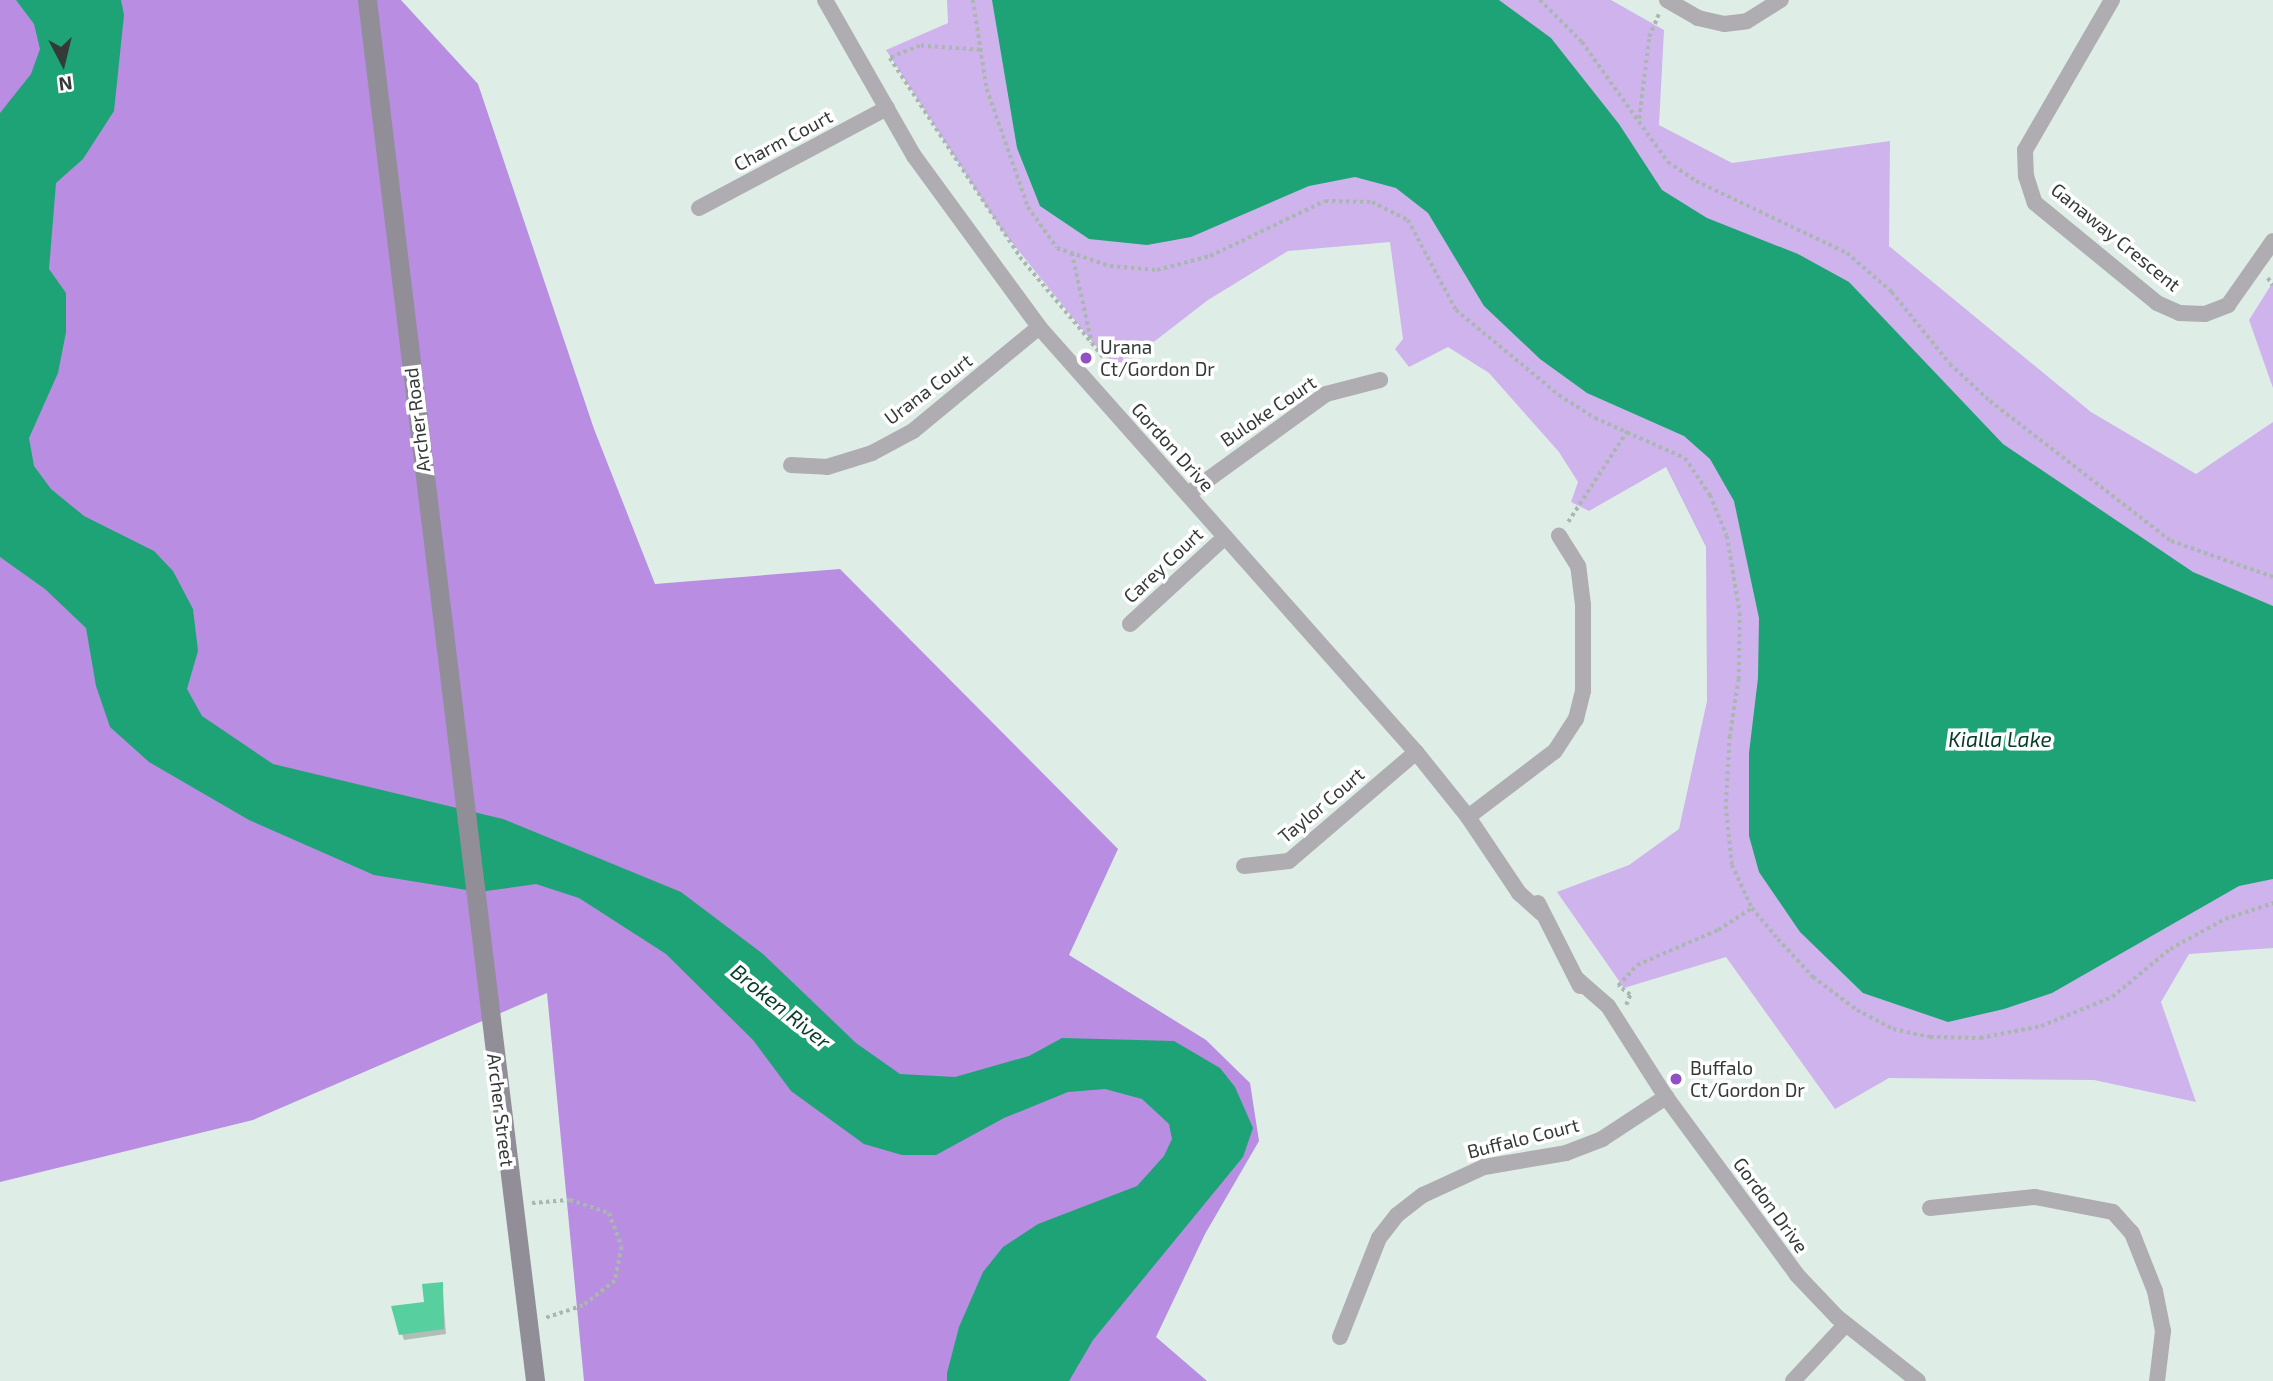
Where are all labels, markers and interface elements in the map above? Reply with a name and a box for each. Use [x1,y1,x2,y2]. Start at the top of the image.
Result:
north arrow [28,28,98,98]
text: N [57,72,74,97]
street label: Charm Court [730,105,836,175]
street label: Ganaway Crescent [2047,178,2185,296]
place label: Urana Ct/Gordon Dr [1100,336,1215,380]
street label: Urana Court [880,349,976,429]
marker: Urana Ct/Gordon Dr [1078,350,1094,366]
street label: Archer Road [399,366,435,474]
street label: Buloke Court [1216,371,1320,451]
street label: Gordon Drive [1127,398,1219,496]
street label: Carey Court [1119,522,1207,608]
water label: Kialla Lake [1948,726,2052,752]
street label: Taylor Court [1273,762,1369,848]
water label: Broken River [726,958,836,1054]
street label: Archer Street [483,1052,519,1168]
place label: Buffalo Ct/Gordon Dr [1690,1057,1805,1101]
marker: Buffalo Ct/Gordon Dr [1668,1071,1684,1087]
street label: Buffalo Court [1465,1113,1581,1163]
street label: Gordon Drive [1729,1153,1813,1257]

